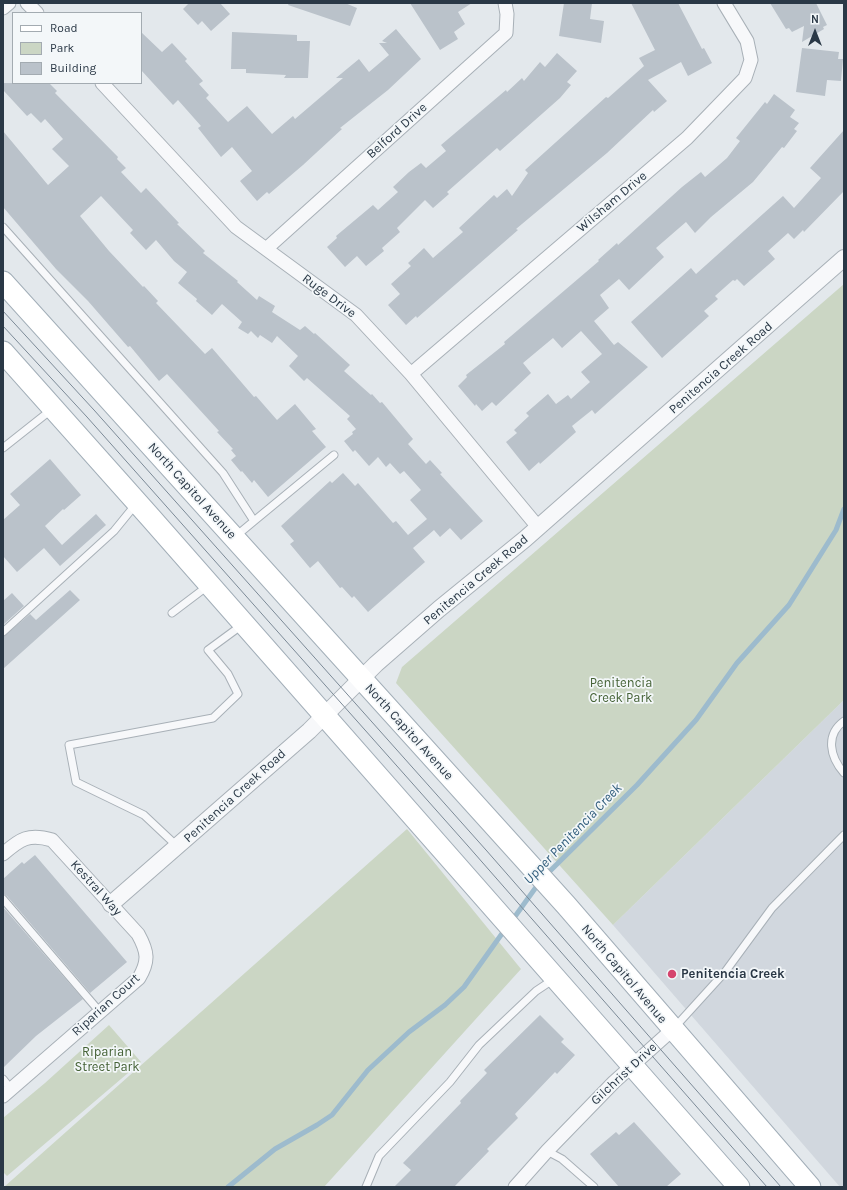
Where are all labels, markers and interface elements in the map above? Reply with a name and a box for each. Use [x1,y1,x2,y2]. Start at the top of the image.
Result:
legend [12,12,142,84]
north arrow [795,12,835,52]
text: N [811,13,819,26]
text: Road [50,21,78,35]
text: Park [50,41,74,55]
text: Building [50,61,96,75]
street label: Belford Drive [364,100,430,162]
street label: Wilsham Drive [574,168,650,236]
street label: Ruge Drive [299,271,359,321]
street label: Penitencia Creek Road [666,319,776,417]
street label: North Capitol Avenue [145,439,239,543]
street label: Penitencia Creek Road [420,532,532,628]
park label: Penitencia Creek Park [590,675,652,706]
street label: North Capitol Avenue [362,680,456,784]
street label: Penitencia Creek Road [181,746,289,846]
water label: Upper Penitencia Creek [520,780,626,888]
street label: Kestral Way [67,857,125,919]
street label: North Capitol Avenue [578,921,670,1027]
place label: Penitencia Creek [681,966,785,982]
marker: Penitencia Creek [666,968,678,980]
street label: Riparian Court [69,971,143,1039]
street label: Gilchrist Drive [588,1040,660,1108]
park label: Riparian Street Park [74,1044,140,1075]

